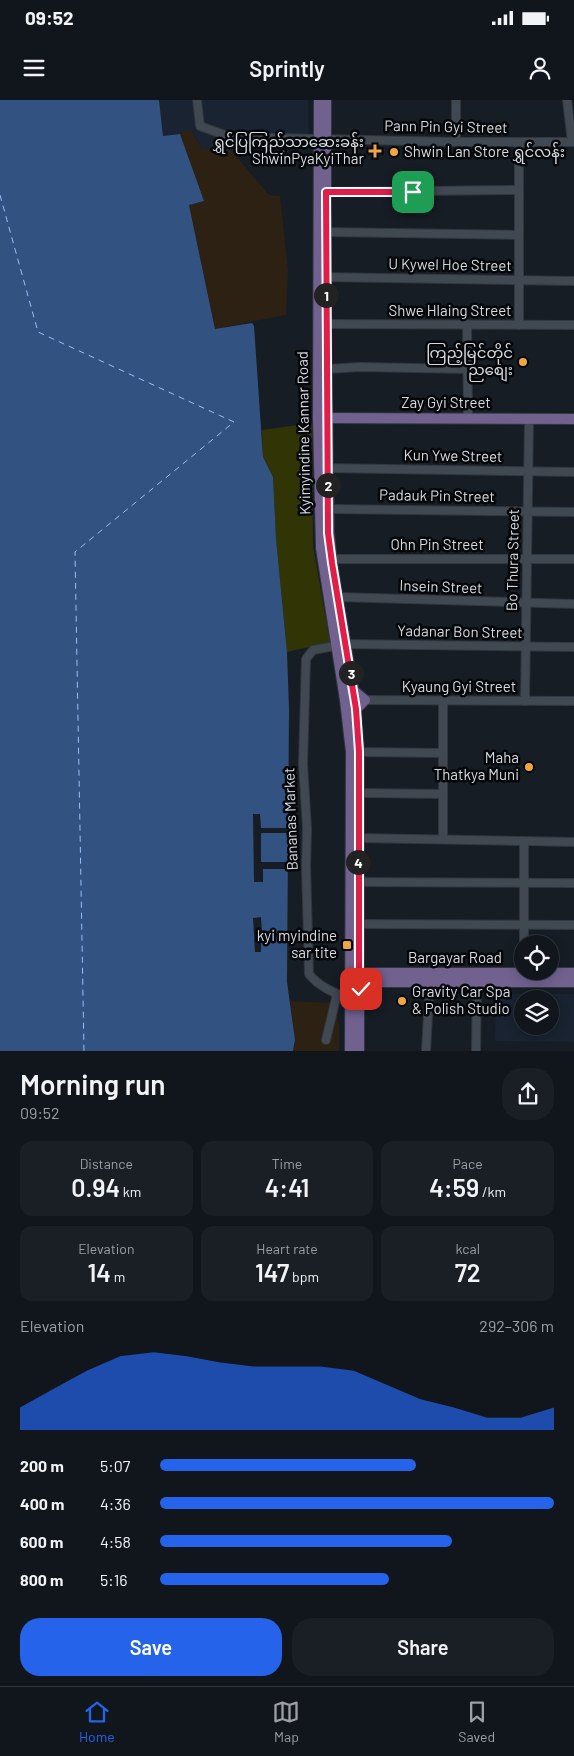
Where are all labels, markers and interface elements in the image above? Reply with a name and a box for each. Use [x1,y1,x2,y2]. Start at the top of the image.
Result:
text: 09:52 [25,6,74,29]
icon: menu [20,54,48,82]
icon: person [526,54,554,82]
text: Sprintly [249,55,325,81]
street label: Pann Pin Gyi Street [384,116,508,136]
place label: ရွှင်ပြကြည်သာဆေးခန်း ShwinPyaKyiThar [212,132,365,167]
place label: Shwin Lan Store ရွှင်လန်း [404,142,565,164]
marker: ရွှင်ပြကြည်သာဆေးခန်း ShwinPyaKyiThar [368,144,382,158]
marker: Shwin Lan Store ရွှင်လန်း [388,146,400,158]
pin [392,171,434,213]
icon: arrive [399,178,427,206]
street label: U Kywel Hoe Street [388,254,512,274]
pin: 1 [314,282,338,308]
text: 1 [324,287,329,304]
street label: Shwe Hlaing Street [388,301,512,319]
place label: ကြည့်မြင်တိုင် ညစျေး [426,343,513,382]
street label: Kyimyindine Kannar Road [293,351,313,515]
marker: ကြည့်မြင်တိုင် ညစျေး [517,356,529,368]
street label: Zay Gyi Street [401,393,491,411]
street label: Kun Ywe Street [403,445,503,465]
pin: 2 [316,472,340,498]
text: 2 [325,477,332,494]
street label: Padauk Pin Street [379,485,495,505]
street label: Bo Thura Street [502,509,522,611]
street label: Ohn Pin Street [390,535,484,553]
street label: Insein Street [399,576,483,596]
street label: Yadanar Bon Street [397,621,523,641]
pin: 3 [338,660,364,686]
text: 3 [348,665,355,682]
street label: Kyaung Gyi Street [402,677,516,695]
place label: Maha Thatkya Muni [434,748,519,783]
marker: Maha Thatkya Muni [523,761,535,773]
street label: Bananas Market [279,767,301,871]
pin: 4 [346,850,370,874]
text: 4 [354,854,363,871]
place label: kyi myindine sar tite [257,926,337,961]
map controls [514,935,559,1035]
button: locate [514,935,559,980]
marker: kyi myindine sar tite [341,939,353,951]
street label: Bargayar Road [408,948,502,966]
pin [340,968,382,1010]
icon: check [347,975,375,1003]
place label: Gravity Car Spa & Polish Studio [412,982,510,1017]
button: layers [514,990,559,1035]
marker: Gravity Car Spa & Polish Studio [396,995,408,1007]
text: Morning run [20,1067,166,1101]
button: share [502,1068,554,1120]
text: 09:52 [20,1103,60,1122]
text: Distance [80,1155,133,1172]
text: Time [272,1155,302,1172]
text: Pace [453,1155,483,1172]
text: 0.94 [71,1172,120,1202]
text: 4:41 [265,1172,309,1202]
text: 4:59 [429,1172,479,1202]
text: km [120,1183,141,1200]
text: /km [479,1183,506,1200]
text: Elevation [78,1240,135,1257]
text: Heart rate [256,1240,318,1257]
text: kcal [455,1240,480,1257]
text: 14 [87,1257,111,1287]
text: 147 [255,1257,289,1287]
text: 72 [455,1257,481,1287]
text: m [111,1268,125,1285]
text: bpm [289,1268,319,1285]
text: Elevation [20,1316,84,1335]
text: 292–306 m [479,1316,554,1335]
text: 200 m [20,1456,64,1475]
text: 5:07 [100,1456,130,1475]
text: 400 m [20,1494,64,1513]
text: 4:36 [100,1494,131,1513]
text: 600 m [20,1532,63,1551]
text: 4:58 [100,1532,131,1551]
text: 800 m [20,1570,63,1589]
text: 5:16 [100,1570,128,1589]
button: Save [20,1618,282,1676]
button: Share [292,1618,554,1676]
tab: Home [79,1698,115,1745]
tab: Map [272,1698,300,1745]
tab: Saved [458,1698,495,1745]

